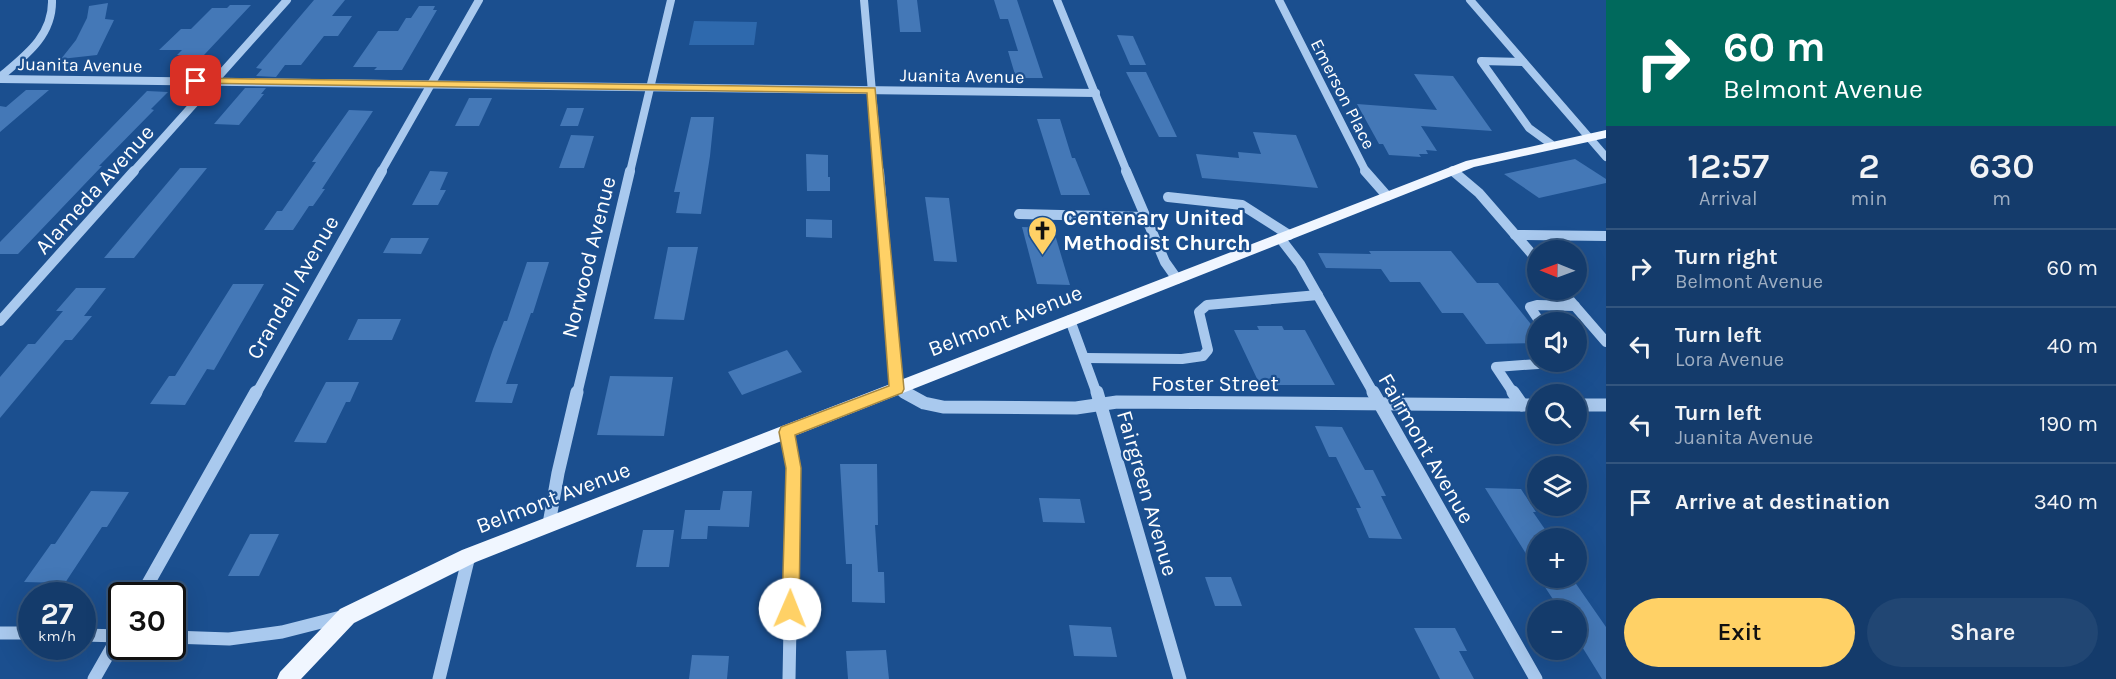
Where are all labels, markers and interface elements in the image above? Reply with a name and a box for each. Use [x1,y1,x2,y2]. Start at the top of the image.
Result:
text: 60 m [1723,22,1826,72]
icon: right [1624,24,1702,102]
street label: Emerson Place [1306,35,1380,153]
street label: Juanita Avenue [18,53,142,77]
pin [170,55,221,106]
icon: arrive [179,64,212,97]
street label: Juanita Avenue [900,64,1024,88]
text: Belmont Avenue [1723,73,1923,105]
street label: Alameda Avenue [30,119,160,260]
text: 12:57 [1687,145,1769,187]
text: 2 [1858,145,1880,187]
text: 630 [1969,145,2035,187]
street label: Norwood Avenue [556,174,622,341]
text: Arrival [1699,187,1758,210]
text: min [1851,187,1887,210]
text: m [1992,187,2011,210]
place label: Centenary United Methodist Church [1063,205,1251,256]
street label: Crandall Avenue [241,211,345,364]
church icon: Centenary United Methodist Church [1026,214,1058,256]
north arrow [1527,240,1587,300]
map controls [1527,240,1587,660]
text: Turn right [1675,244,1778,270]
icon: right [1624,252,1657,285]
text: 60 m [2047,255,2098,281]
text: Belmont Avenue [1675,270,1823,293]
street label: Belmont Avenue [925,280,1086,362]
button: sound [1527,312,1587,372]
text: Turn left [1675,322,1762,348]
icon: left [1624,330,1657,363]
text: 40 m [2047,333,2098,359]
text: Lora Avenue [1675,348,1784,371]
street label: Fairmont Avenue [1373,369,1480,528]
street label: Foster Street [1151,371,1279,397]
button: search [1527,384,1587,444]
text: Turn left [1675,400,1762,426]
street label: Fairgreen Avenue [1111,407,1183,579]
icon: left [1624,408,1657,441]
text: 190 m [2039,411,2098,437]
text: Juanita Avenue [1675,426,1813,449]
button: layers [1527,456,1587,516]
street label: Belmont Avenue [473,457,634,539]
icon: arrive [1624,486,1657,519]
text: Arrive at destination [1675,489,1890,515]
text: 340 m [2034,489,2098,515]
button: + [1527,528,1587,588]
position arrow [758,577,822,641]
speed limit sign: 30 [108,582,186,660]
text: 27 [40,596,74,632]
button: Exit [1624,598,1855,667]
button: Share [1867,598,2098,667]
button: − [1527,600,1587,660]
text: km/h [38,627,76,645]

